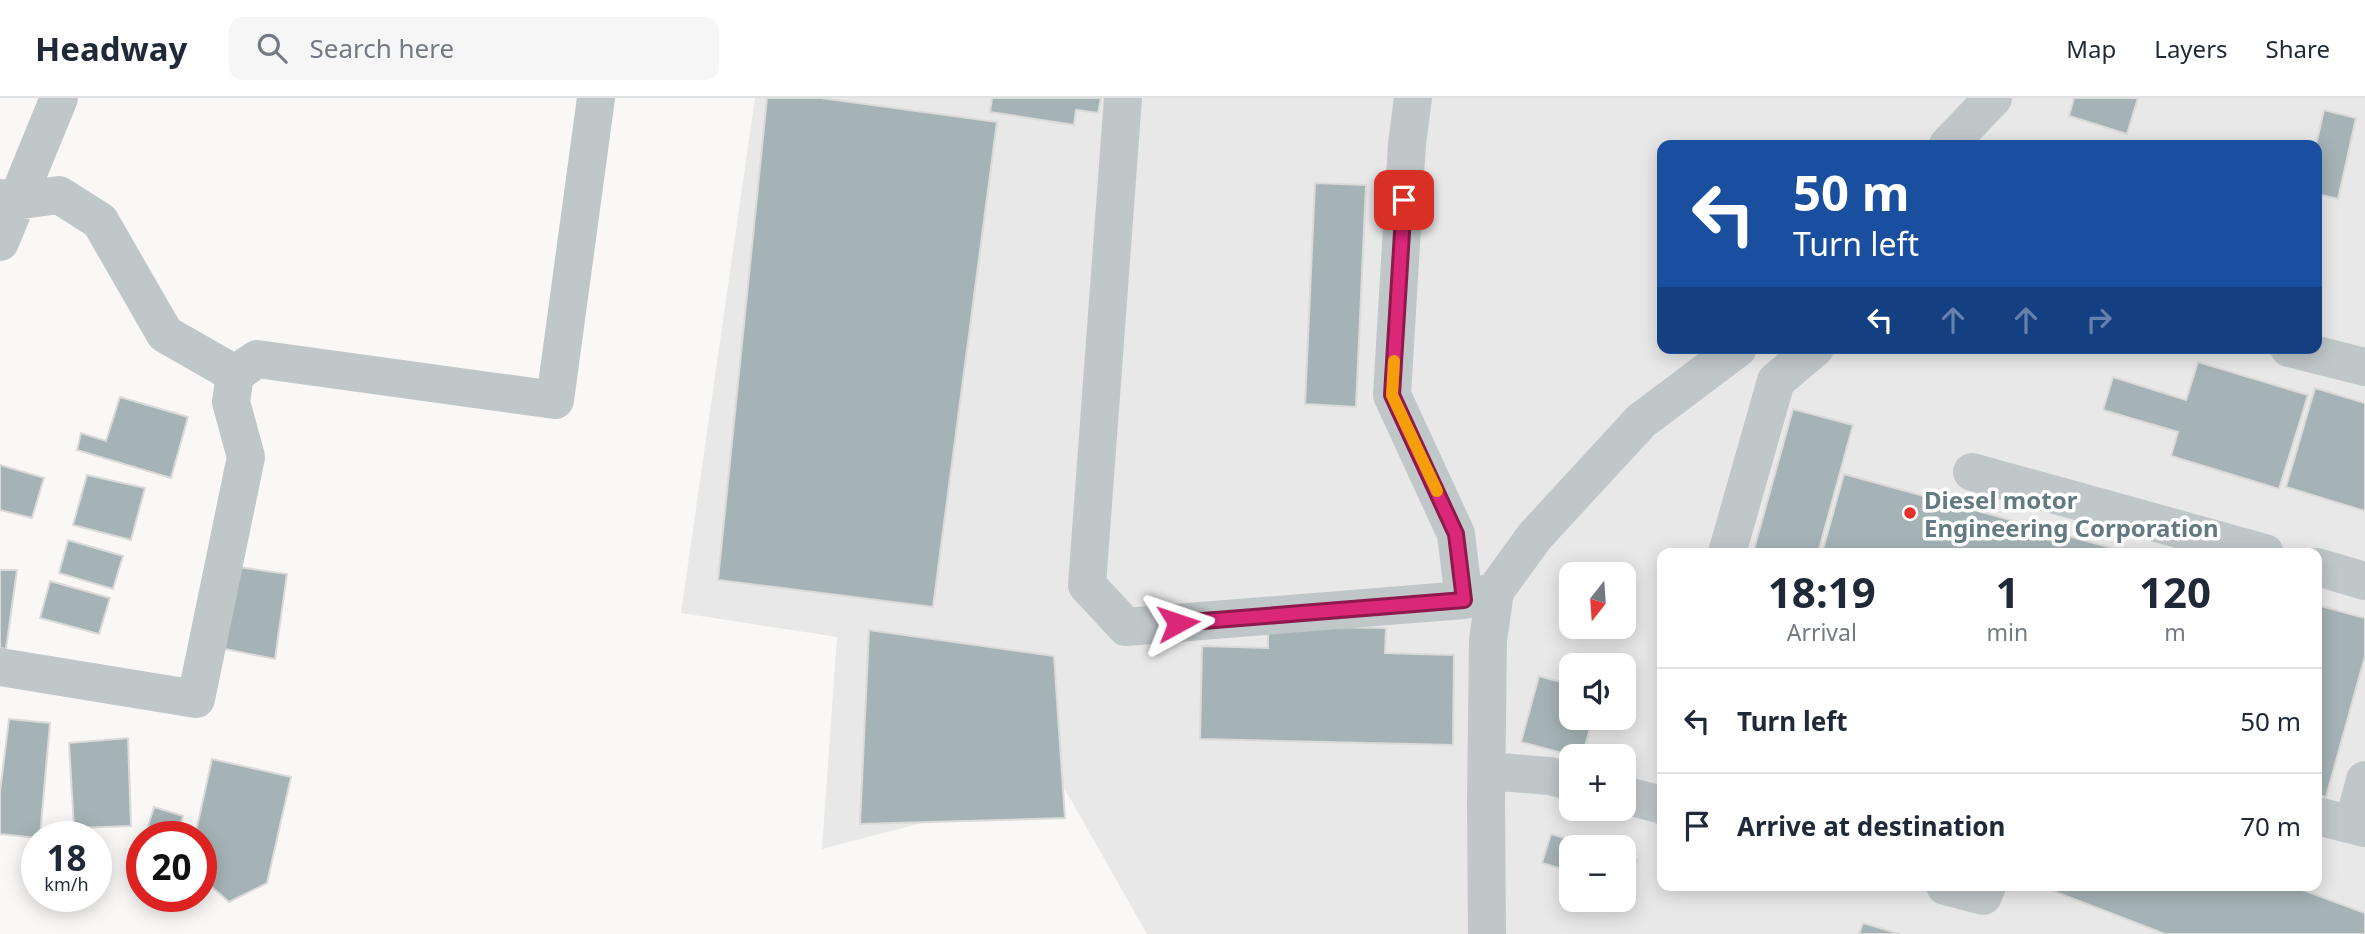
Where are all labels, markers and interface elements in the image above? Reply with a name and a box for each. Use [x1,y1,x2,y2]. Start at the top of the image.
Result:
search box [229,17,719,80]
text: Headway [35,26,187,71]
icon: search [253,29,291,67]
text: Search here [309,30,454,66]
text: Map [2066,32,2116,65]
text: Layers [2154,32,2228,65]
text: Share [2266,32,2330,65]
text: 50 m [1793,159,1910,225]
icon: left [1678,168,1769,259]
pin [1374,170,1434,230]
icon: arrive [1385,181,1423,219]
text: Turn left [1793,222,1919,265]
icon: left [1861,301,1899,339]
icon: ahead [1934,301,1972,339]
icon: ahead [2007,301,2045,339]
icon: right [2080,301,2118,339]
place label: Diesel motor Engineering Corporation [1924,483,2219,544]
marker: Diesel motor Engineering Corporation [1902,505,1918,521]
north arrow [1559,562,1636,639]
map controls [1559,562,1636,912]
text: 18:19 [1768,563,1876,620]
text: 1 [1995,563,2019,620]
text: 120 [2139,563,2211,620]
position arrow [1141,586,1215,660]
text: Arrival [1787,616,1857,648]
text: min [1987,616,2028,648]
text: m [2164,616,2186,648]
button: sound [1559,653,1636,730]
icon: left [1678,702,1716,740]
text: Turn left [1737,703,1848,739]
text: 50 m [2240,703,2301,739]
button: + [1559,744,1636,821]
icon: arrive [1678,807,1716,845]
text: Arrive at destination [1737,808,2006,844]
text: 70 m [2240,808,2301,844]
speed limit sign: 20 [126,821,217,912]
text: 18 [46,834,87,881]
button: − [1559,835,1636,912]
text: km/h [44,872,89,896]

